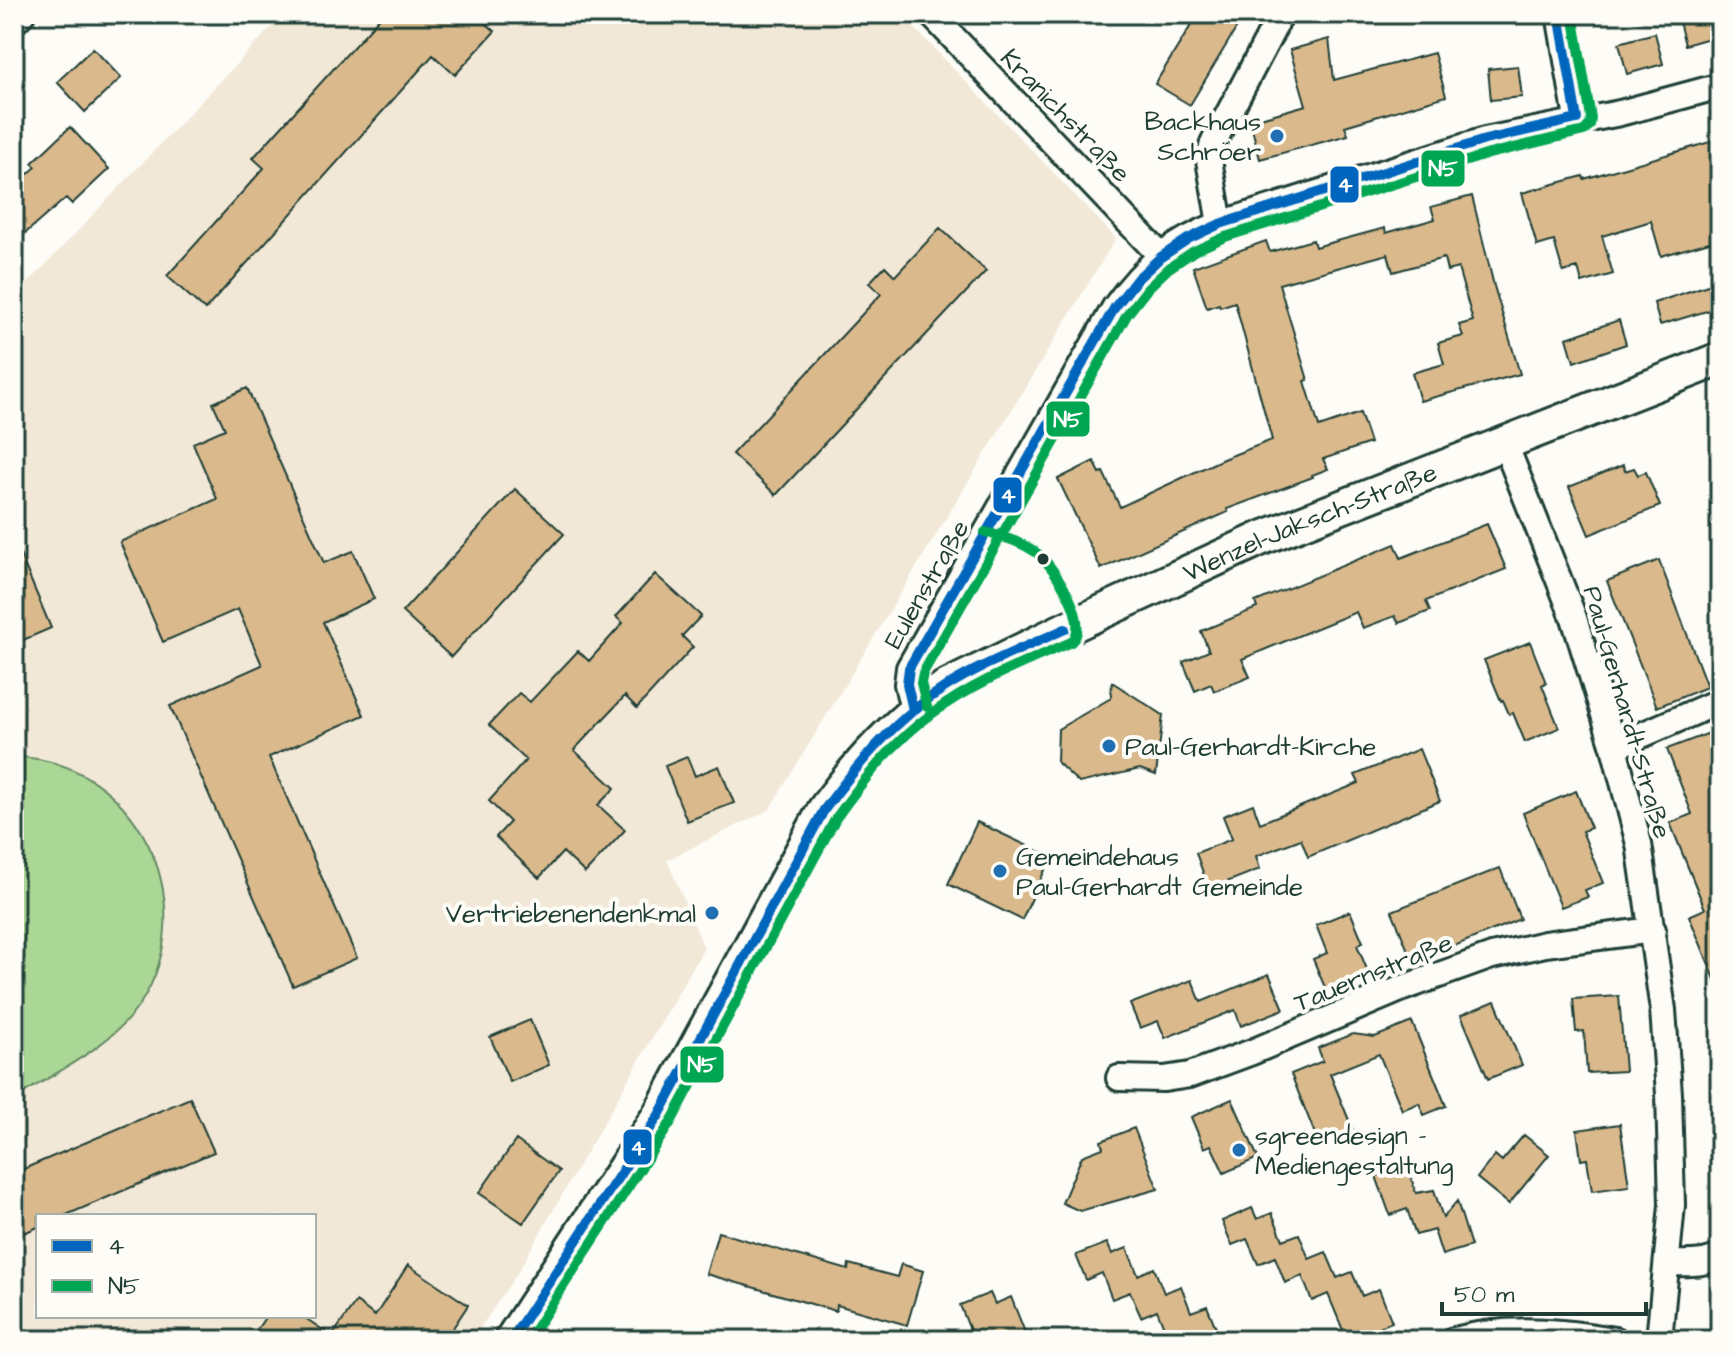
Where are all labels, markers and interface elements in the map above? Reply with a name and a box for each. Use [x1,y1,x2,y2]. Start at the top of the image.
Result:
street label: Kranichstraße [992,41,1138,191]
place label: Backhaus Schröer [1145,104,1261,170]
marker: Backhaus Schröer [1268,127,1286,145]
line badge: N5 [1420,149,1466,188]
text: N5 [1428,154,1458,185]
line badge: 4 [1329,165,1360,204]
text: 4 [1338,170,1354,201]
line badge: N5 [1045,400,1091,438]
text: N5 [1053,405,1083,436]
street label: Wenzel-Jaksch-Straße [1177,454,1442,591]
line badge: 4 [992,476,1023,514]
text: 4 [1001,481,1017,512]
street label: Eulenstraße [875,513,978,656]
unlabelled marker [1035,551,1051,567]
street label: Paul-Gerhardt-Straße [1574,582,1680,843]
place label: Paul-Gerhardt-Kirche [1125,729,1376,765]
marker: Paul-Gerhardt-Kirche [1100,737,1118,755]
place label: Gemeindehaus Paul-Gerhardt Gemeinde [1016,839,1303,905]
marker: Gemeindehaus Paul-Gerhardt Gemeinde [991,862,1009,880]
place label: Vertriebenendenkmal [446,896,696,932]
marker: Vertriebenendenkmal [703,904,721,922]
street label: Tauernstraße [1289,925,1458,1021]
line badge: N5 [679,1045,725,1084]
text: N5 [687,1050,717,1081]
place label: sgreendesign - Mediengestaltung [1255,1118,1453,1186]
line badge: 4 [622,1128,653,1166]
text: 4 [631,1133,647,1164]
marker: sgreendesign - Mediengestaltung [1230,1141,1248,1159]
legend [36,1214,316,1318]
text: 4 [108,1230,124,1264]
scale bar [1442,1266,1646,1316]
text: N5 [108,1270,140,1304]
text: 50 m [1454,1278,1515,1312]

